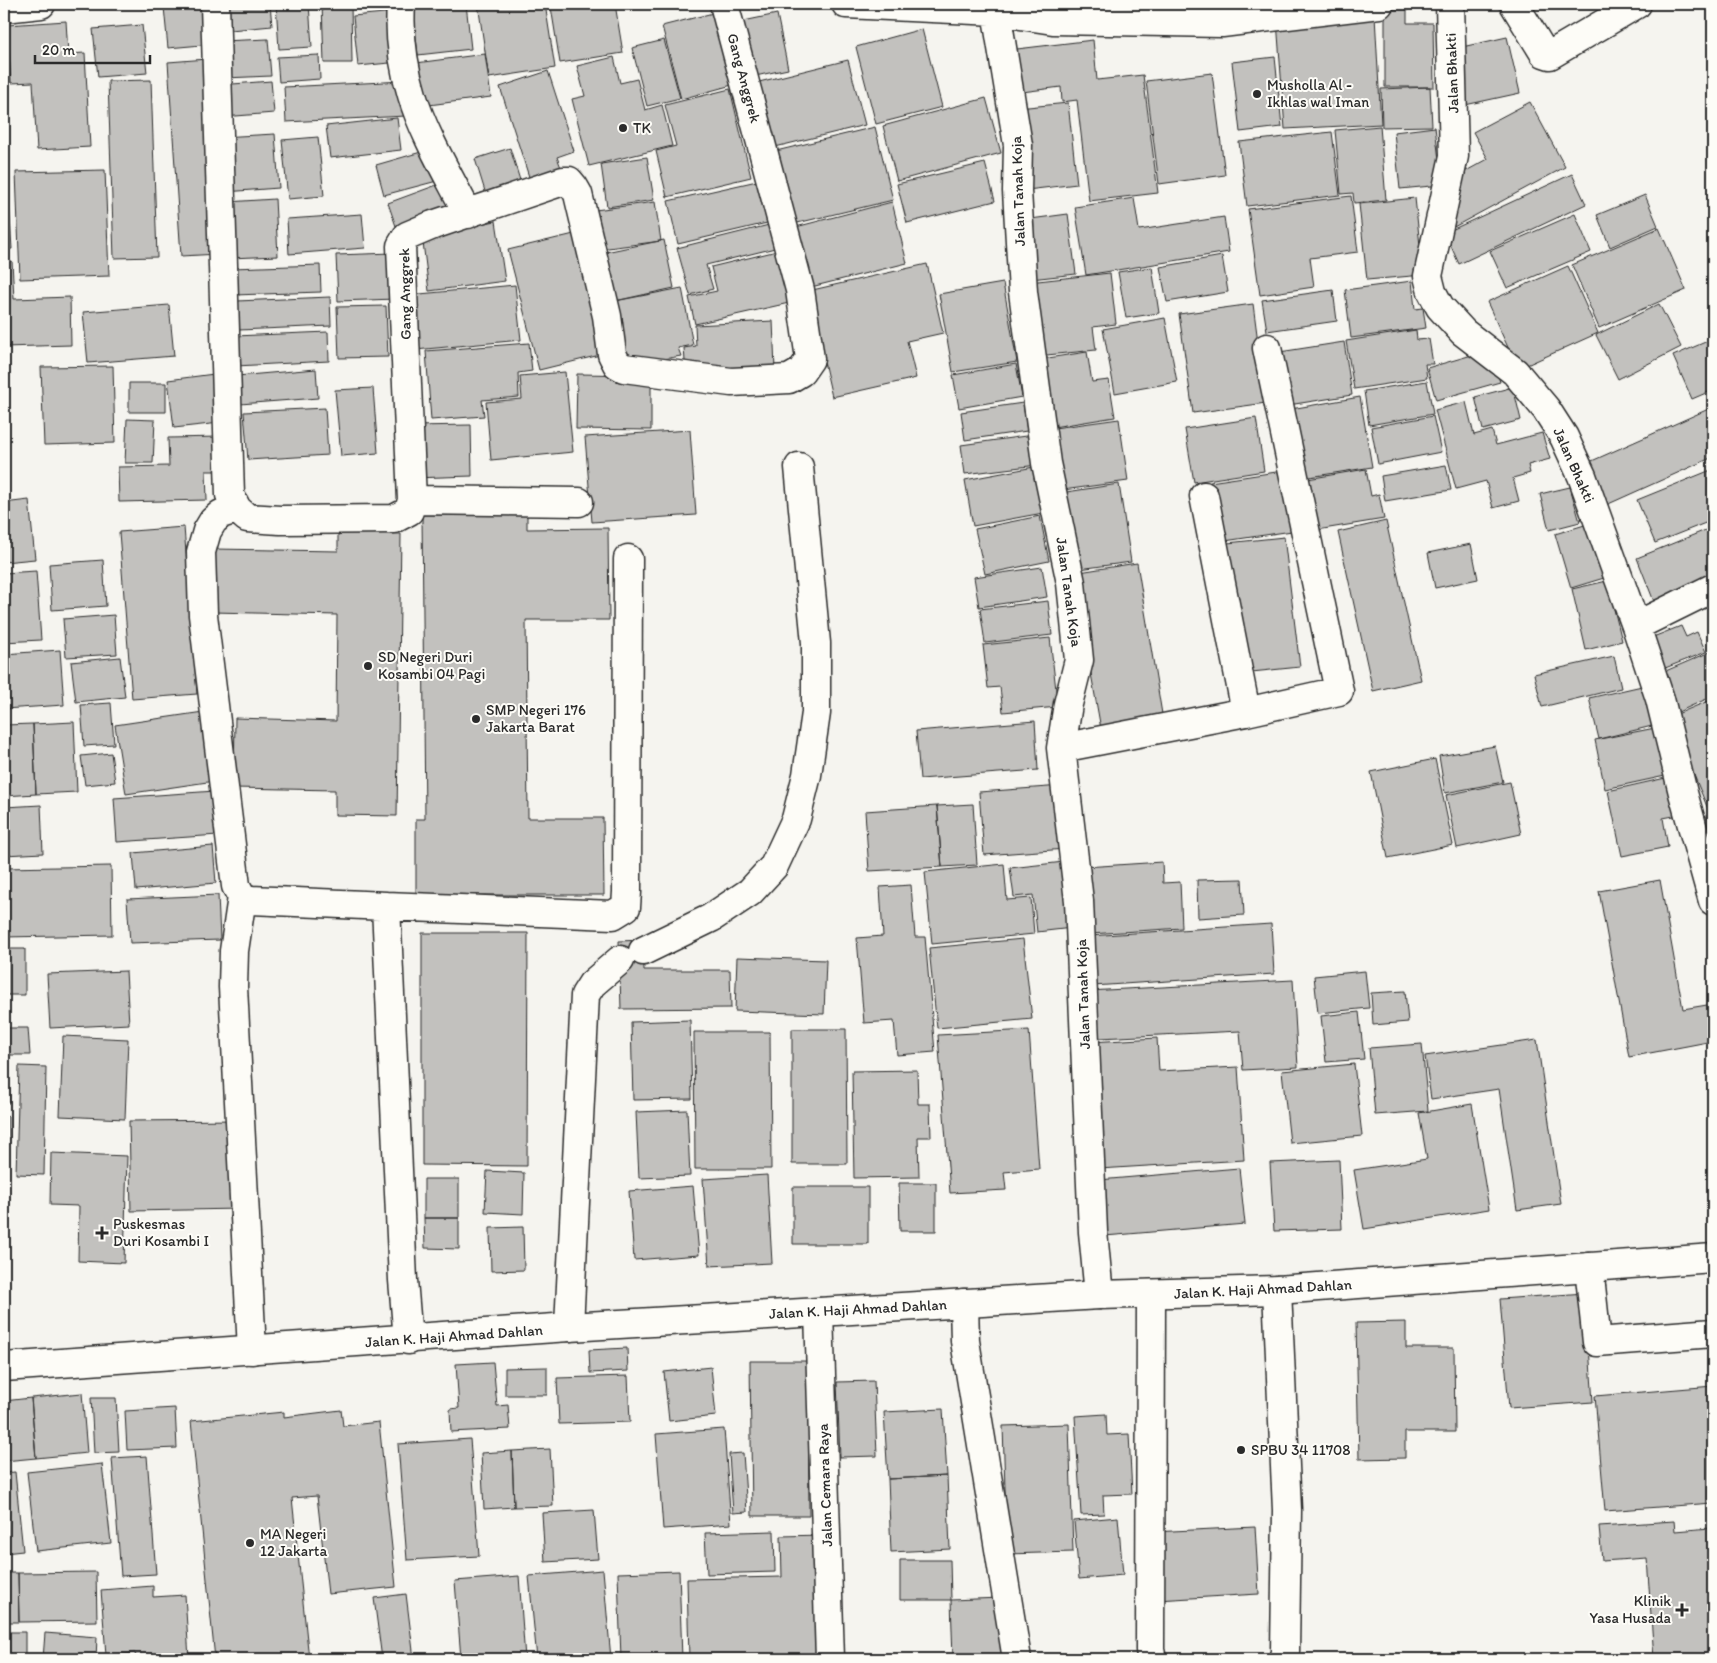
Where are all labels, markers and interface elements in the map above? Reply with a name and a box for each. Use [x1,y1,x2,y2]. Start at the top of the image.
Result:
street label: Gang Anggrek [723,31,765,125]
scale bar [35,32,150,64]
street label: Jalan Bhakti [1442,33,1462,113]
text: 20 m [42,41,76,59]
place label: Musholla Al - Ikhlas wal Iman [1267,76,1369,111]
marker: Musholla Al - Ikhlas wal Iman [1251,88,1263,100]
place label: TK [633,119,651,137]
marker: TK [617,122,629,134]
street label: Jalan Tanah Koja [1007,135,1029,247]
street label: Gang Anggrek [395,248,415,340]
street label: Jalan Bhakti [1549,425,1599,505]
street label: Jalan Tanah Koja [1052,536,1086,648]
place label: SD Negeri Duri Kosambi 04 Pagi [378,648,485,683]
marker: SD Negeri Duri Kosambi 04 Pagi [362,660,374,672]
place label: SMP Negeri 176 Jakarta Barat [486,701,586,736]
marker: SMP Negeri 176 Jakarta Barat [470,713,482,725]
street label: Jalan Tanah Koja [1072,938,1094,1050]
place label: Puskesmas Duri Kosambi I [113,1215,209,1250]
marker: Puskesmas Duri Kosambi I [95,1226,109,1240]
street label: Jalan K. Haji Ahmad Dahlan [1174,1275,1353,1303]
street label: Jalan K. Haji Ahmad Dahlan [769,1295,948,1323]
street label: Jalan K. Haji Ahmad Dahlan [364,1321,544,1351]
street label: Jalan Cemara Raya [814,1423,836,1547]
place label: SPBU 34 11708 [1251,1441,1351,1459]
marker: SPBU 34 11708 [1235,1444,1247,1456]
place label: MA Negeri 12 Jakarta [260,1525,327,1560]
marker: MA Negeri 12 Jakarta [244,1537,256,1549]
place label: Klinik Yasa Husada [1589,1592,1672,1627]
marker: Klinik Yasa Husada [1675,1603,1689,1617]

